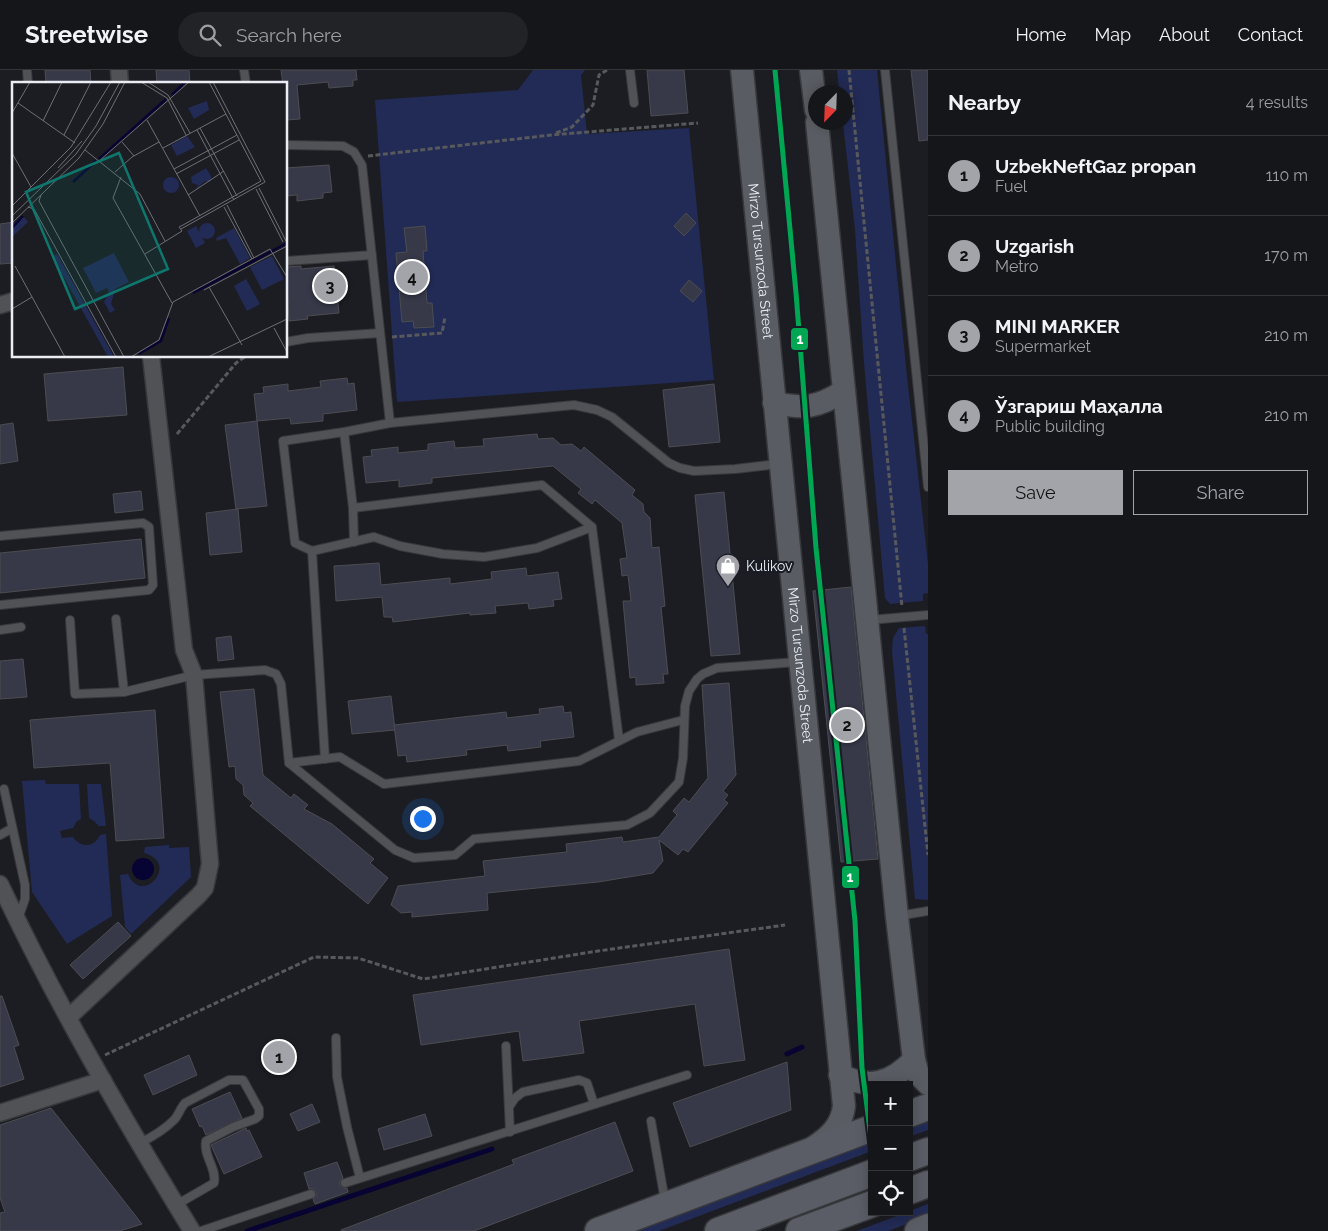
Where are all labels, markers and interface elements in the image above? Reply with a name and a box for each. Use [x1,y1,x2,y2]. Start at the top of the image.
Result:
search box [178,12,528,57]
text: Streetwise [25,20,148,49]
icon: search [196,21,224,49]
text: Search here [236,24,342,46]
text: Home [1015,24,1066,45]
text: Map [1094,24,1131,45]
text: About [1159,24,1210,45]
text: Contact [1238,24,1303,45]
inset map [12,82,288,358]
north arrow [808,85,853,130]
text: Nearby [948,90,1021,115]
text: 4 results [1246,93,1308,112]
text: UzbekNeftGaz propan [995,155,1196,177]
text: 1 [960,166,968,185]
text: 110 m [1266,166,1308,185]
text: Fuel [995,177,1027,196]
street label: Mirzo Tursunzoda Street [745,183,776,340]
text: Uzgarish [995,235,1074,257]
text: 2 [959,246,969,265]
text: 170 m [1264,246,1308,265]
text: Metro [995,257,1038,276]
pin: 4 [396,258,428,296]
pin: 3 [314,267,346,305]
text: MINI MARKER [995,315,1120,337]
text: 3 [960,326,968,345]
text: 210 m [1264,326,1308,345]
line badge: 1 [790,327,809,351]
text: 1 [797,331,804,347]
text: Supermarket [995,337,1091,356]
text: Ўзгариш Маҳалла [995,395,1163,417]
text: 4 [959,406,969,425]
text: 210 m [1264,406,1308,425]
text: Public building [995,417,1105,436]
button: Save [948,470,1123,515]
button: Share [1133,470,1308,515]
shop icon: Kulikov [715,553,741,587]
place label: Kulikov [746,558,793,574]
street label: Mirzo Tursunzoda Street [785,587,816,744]
pin: 2 [831,706,863,744]
your location [410,806,436,832]
line badge: 1 [841,865,860,889]
text: 1 [847,869,854,885]
pin: 1 [263,1038,295,1076]
map controls [868,1081,913,1216]
button: + [868,1081,913,1126]
button: − [868,1126,913,1171]
button: locate [868,1171,913,1216]

